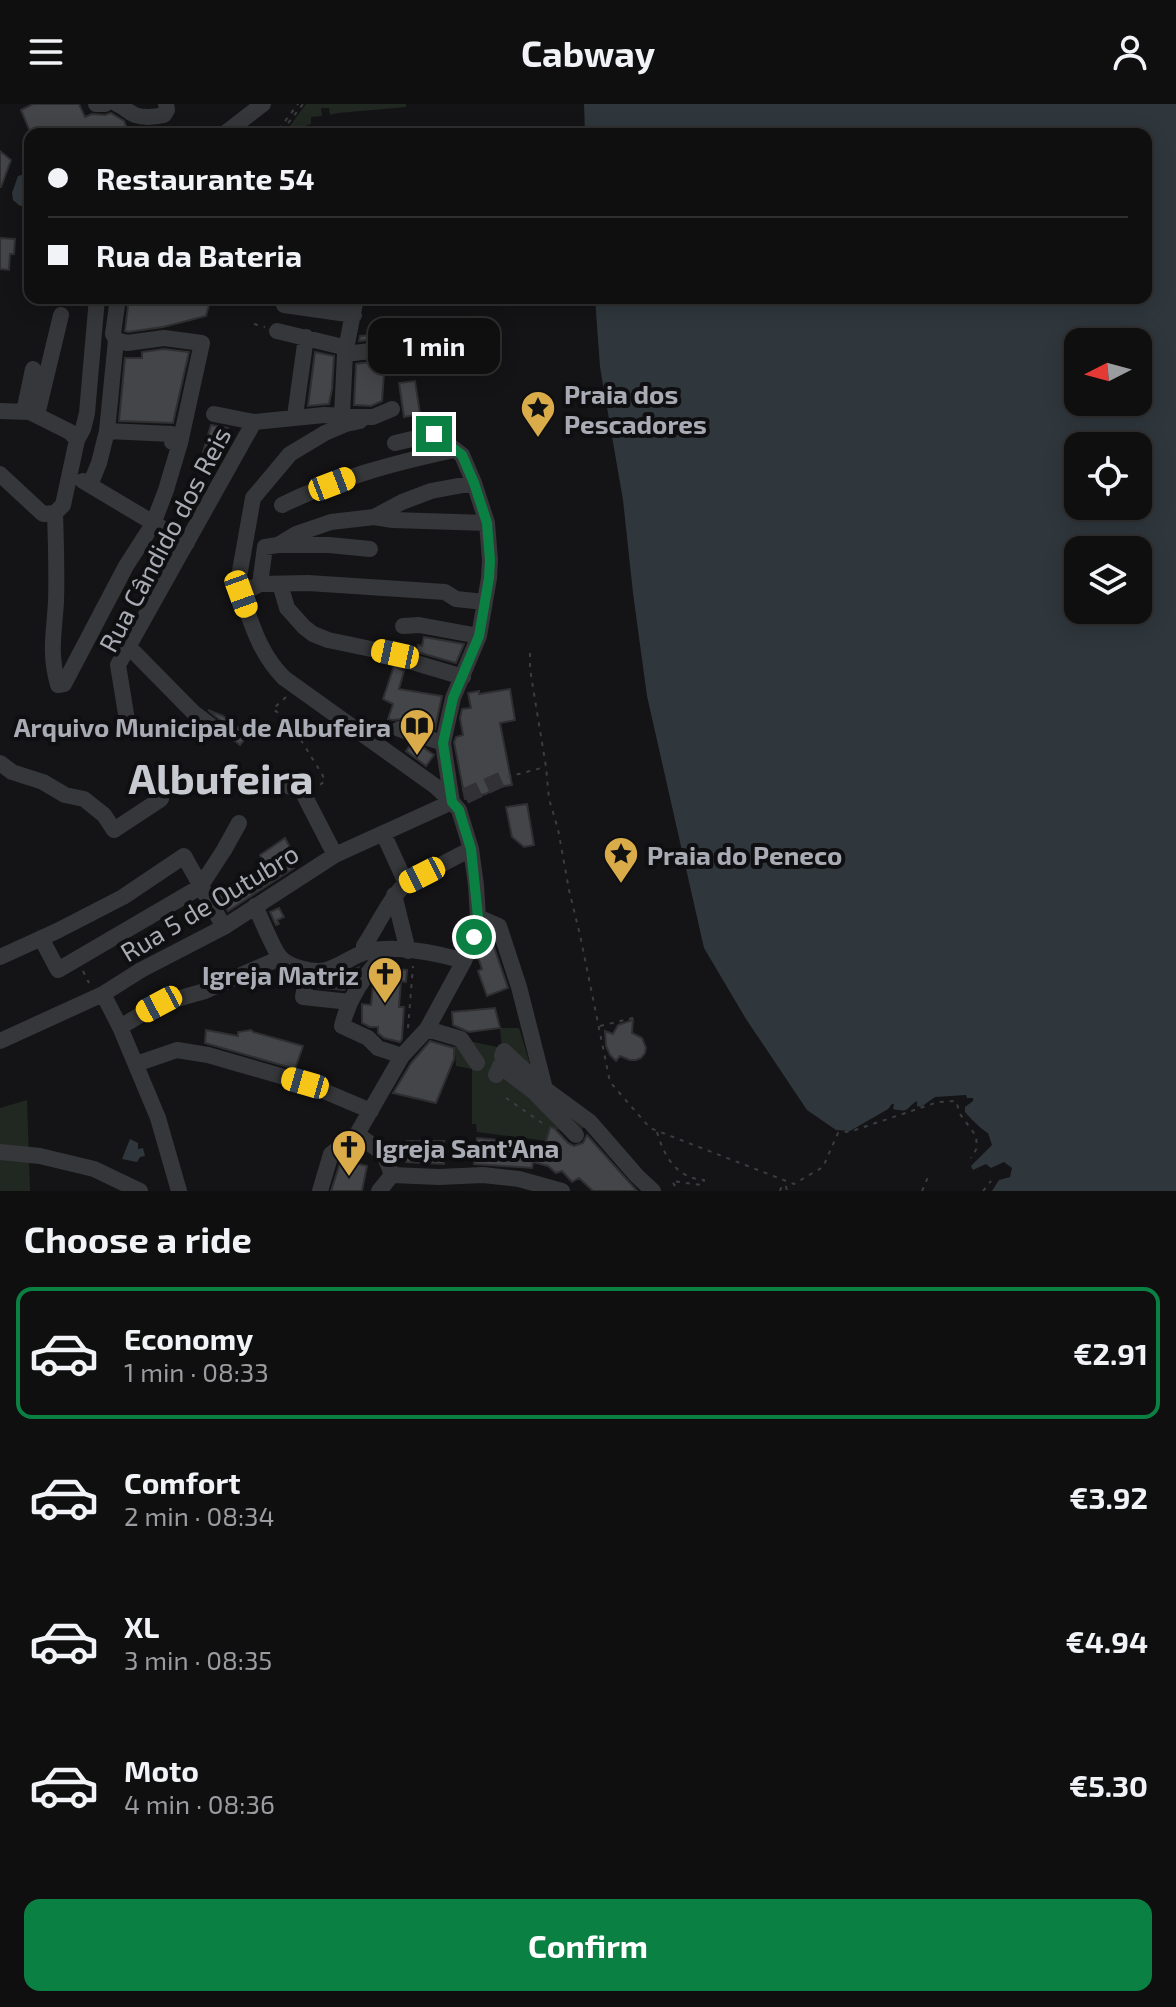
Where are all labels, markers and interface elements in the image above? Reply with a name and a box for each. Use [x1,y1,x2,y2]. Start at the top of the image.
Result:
icon: menu [24,30,68,74]
icon: person [1108,30,1152,74]
text: Cabway [521,31,655,74]
text: Restaurante 54 [96,160,315,196]
text: Rua da Bateria [96,237,302,273]
callout: 1 min [368,318,500,374]
north arrow [1064,328,1152,416]
map controls [1064,328,1152,624]
text: 1 min [403,330,465,361]
place label: Praia dos Pescadores [564,378,707,439]
place icon: Praia dos Pescadores [519,389,557,439]
route end [416,416,452,452]
street label: Rua Cândido dos Reis [92,421,236,657]
button: locate [1064,432,1152,520]
car [305,464,359,504]
button: layers [1064,536,1152,624]
car [222,567,260,621]
car [369,637,421,671]
library icon: Arquivo Municipal de Albufeira [398,707,436,757]
place label: Arquivo Municipal de Albufeira [14,711,391,742]
district label: Albufeira [129,752,313,802]
place icon: Praia do Peneco [602,835,640,885]
street label: Rua 5 de Outubro [114,837,304,967]
place label: Praia do Peneco [647,839,842,870]
car [395,853,449,897]
route start [456,919,492,955]
church icon: Igreja Matriz [366,955,404,1005]
place label: Igreja Matriz [202,959,359,990]
car [132,982,186,1026]
car [279,1065,331,1101]
church icon: Igreja Sant’Ana [330,1128,368,1178]
place label: Igreja Sant’Ana [375,1132,559,1163]
text: Choose a ride [24,1217,252,1260]
icon: car [28,1317,100,1389]
text: Economy [124,1320,253,1356]
text: €2.91 [1073,1335,1148,1371]
text: 1 min · 08:33 [124,1356,269,1387]
icon: car [28,1461,100,1533]
text: Comfort [124,1464,241,1500]
text: €3.92 [1069,1479,1148,1515]
text: 2 min · 08:34 [124,1500,275,1531]
icon: car [28,1605,100,1677]
text: XL [124,1608,159,1644]
text: €4.94 [1066,1623,1148,1659]
text: 3 min · 08:35 [124,1644,272,1675]
icon: car [28,1749,100,1821]
text: Moto [124,1752,199,1788]
text: €5.30 [1069,1767,1148,1803]
text: 4 min · 08:36 [124,1788,275,1819]
button: Confirm [24,1899,1152,1991]

